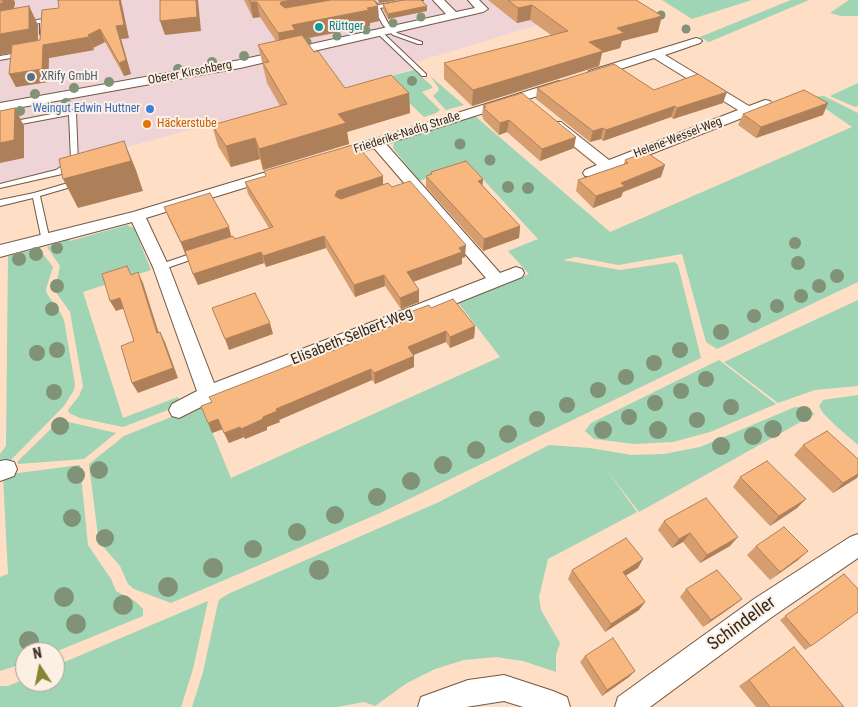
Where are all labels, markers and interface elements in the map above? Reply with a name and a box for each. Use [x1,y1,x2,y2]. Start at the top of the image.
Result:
place label: Rüttger [329,20,363,34]
marker: Rüttger [313,21,325,33]
street label: Oberer Kirschberg [147,58,233,88]
place label: XRify GmbH [41,70,98,84]
marker: XRify GmbH [25,71,37,83]
place label: Weingut Edwin Huttner [32,102,140,116]
marker: Weingut Edwin Huttner [144,103,156,115]
street label: Friederike-Nadig Straße [352,109,462,157]
street label: Helene-Wessel-Weg [632,115,724,161]
place label: Häckerstube [157,117,217,131]
marker: Häckerstube [141,118,153,130]
street label: Elisabeth-Selbert-Weg [289,304,415,370]
street label: Schindeller [704,592,780,656]
north arrow [15,642,65,692]
text: N [32,645,43,662]

